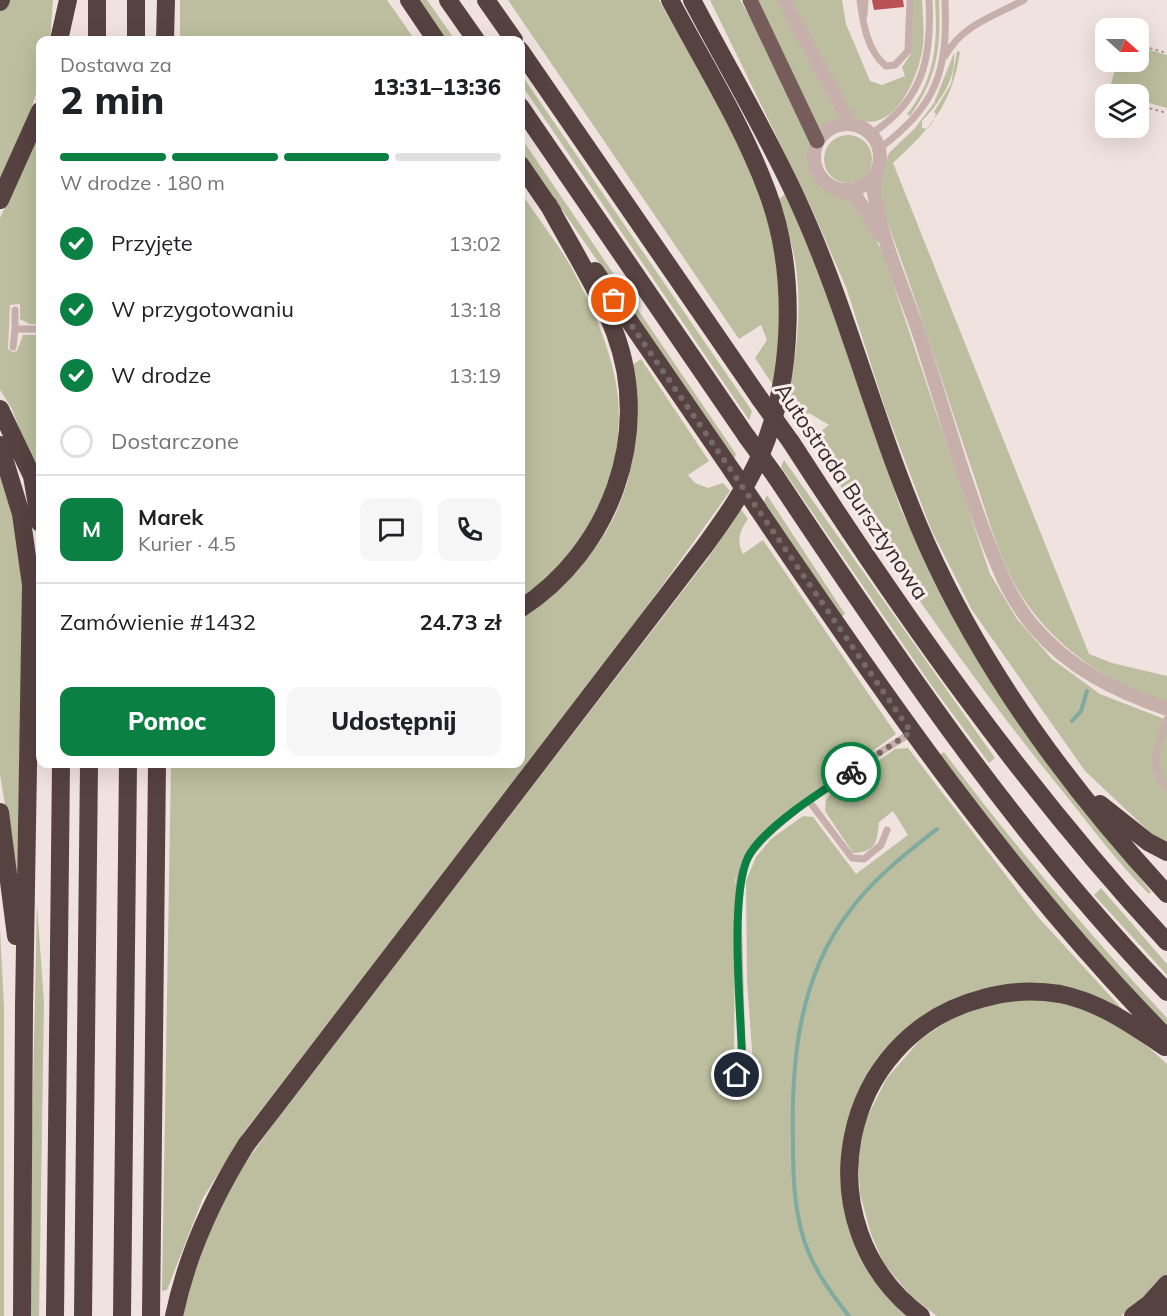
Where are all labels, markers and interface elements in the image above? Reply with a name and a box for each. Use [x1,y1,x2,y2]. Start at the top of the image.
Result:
north arrow [1095,18,1149,72]
map controls [1095,18,1149,138]
text: Dostawa za [60,52,172,77]
text: 13:31–13:36 [373,73,501,101]
text: 2 min [60,75,165,124]
button: layers [1095,84,1149,138]
text: W drodze · 180 m [60,170,225,195]
icon: check [60,227,93,260]
text: Przyjęte [111,229,193,257]
text: 13:02 [448,231,501,256]
pin [588,274,639,325]
icon: bag [597,283,630,316]
icon: check [60,293,93,326]
text: W przygotowaniu [111,295,294,323]
text: 13:18 [448,297,501,322]
icon: check [60,359,93,392]
text: W drodze [111,361,211,389]
text: 13:19 [448,363,501,388]
street label: Autostrada Bursztynowa [769,377,935,605]
text: Dostarczone [111,427,239,455]
button: chat [360,498,423,561]
button: phone [438,498,501,561]
text: Marek [138,503,203,531]
text: M [82,515,101,543]
text: Kurier · 4.5 [138,531,236,556]
text: Zamówienie #1432 [60,608,256,636]
text: 24.73 zł [419,608,501,636]
button: Pomoc [60,687,275,756]
button: Udostępnij [287,687,501,756]
courier [821,742,881,802]
icon: bike [835,756,868,789]
pin [711,1049,762,1100]
icon: home [720,1058,753,1091]

